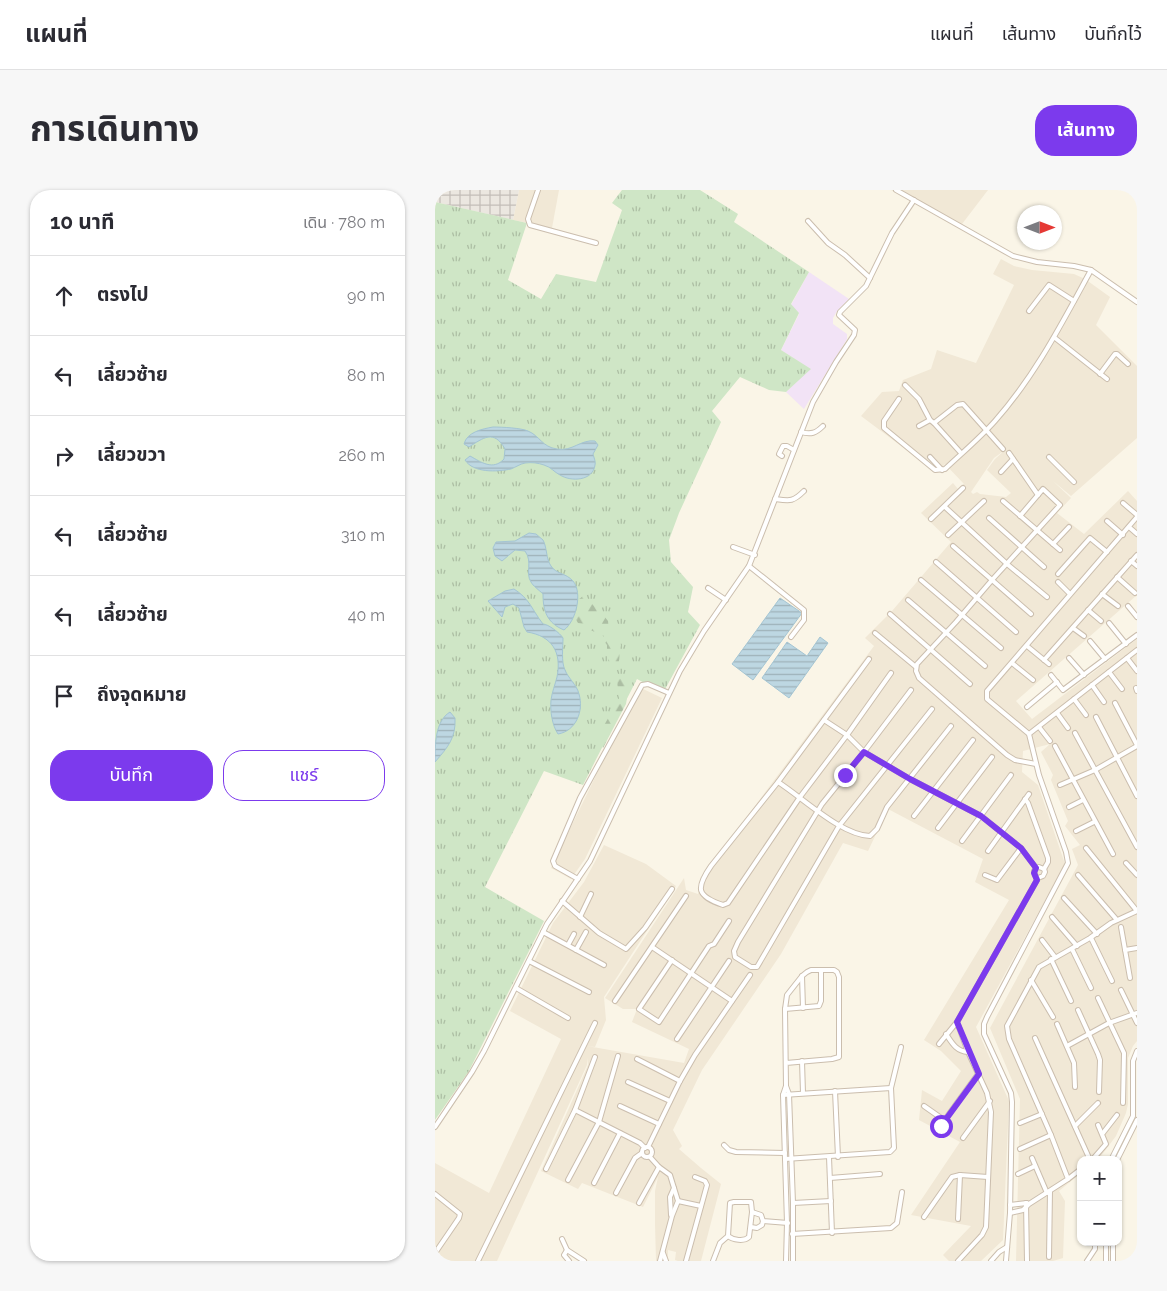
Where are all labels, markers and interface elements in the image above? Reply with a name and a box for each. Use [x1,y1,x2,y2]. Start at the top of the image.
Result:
text: แผนที่ [25,19,88,48]
text: แผนที่ [930,23,974,44]
text: เส้นทาง [1002,23,1056,44]
text: บันทึกไว้ [1084,23,1142,44]
button: เส้นทาง [1035,105,1137,156]
text: การเดินทาง [30,108,199,149]
north arrow [1017,205,1062,250]
text: 10 นาที [50,209,115,234]
text: เดิน · 780 m [303,213,385,232]
icon: ahead [50,282,78,310]
text: ตรงไป [97,283,149,305]
text: 90 m [347,286,385,305]
icon: left [50,362,78,390]
text: เลี้ยวซ้าย [97,363,168,385]
text: 80 m [347,366,385,385]
icon: right [50,442,78,470]
text: เลี้ยวขวา [97,443,166,465]
text: 260 m [338,446,385,465]
icon: left [50,522,78,550]
text: เลี้ยวซ้าย [97,523,168,545]
text: 310 m [341,526,385,545]
icon: left [50,602,78,630]
text: เลี้ยวซ้าย [97,603,168,625]
text: 40 m [348,606,385,625]
icon: arrive [50,682,78,710]
text: ถึงจุดหมาย [97,683,187,705]
button: บันทึก [50,750,213,801]
button: แชร์ [223,750,385,801]
route end [834,764,857,787]
route start [930,1115,953,1138]
map controls [1077,1156,1122,1246]
button: + [1077,1156,1122,1201]
button: − [1077,1201,1122,1246]

